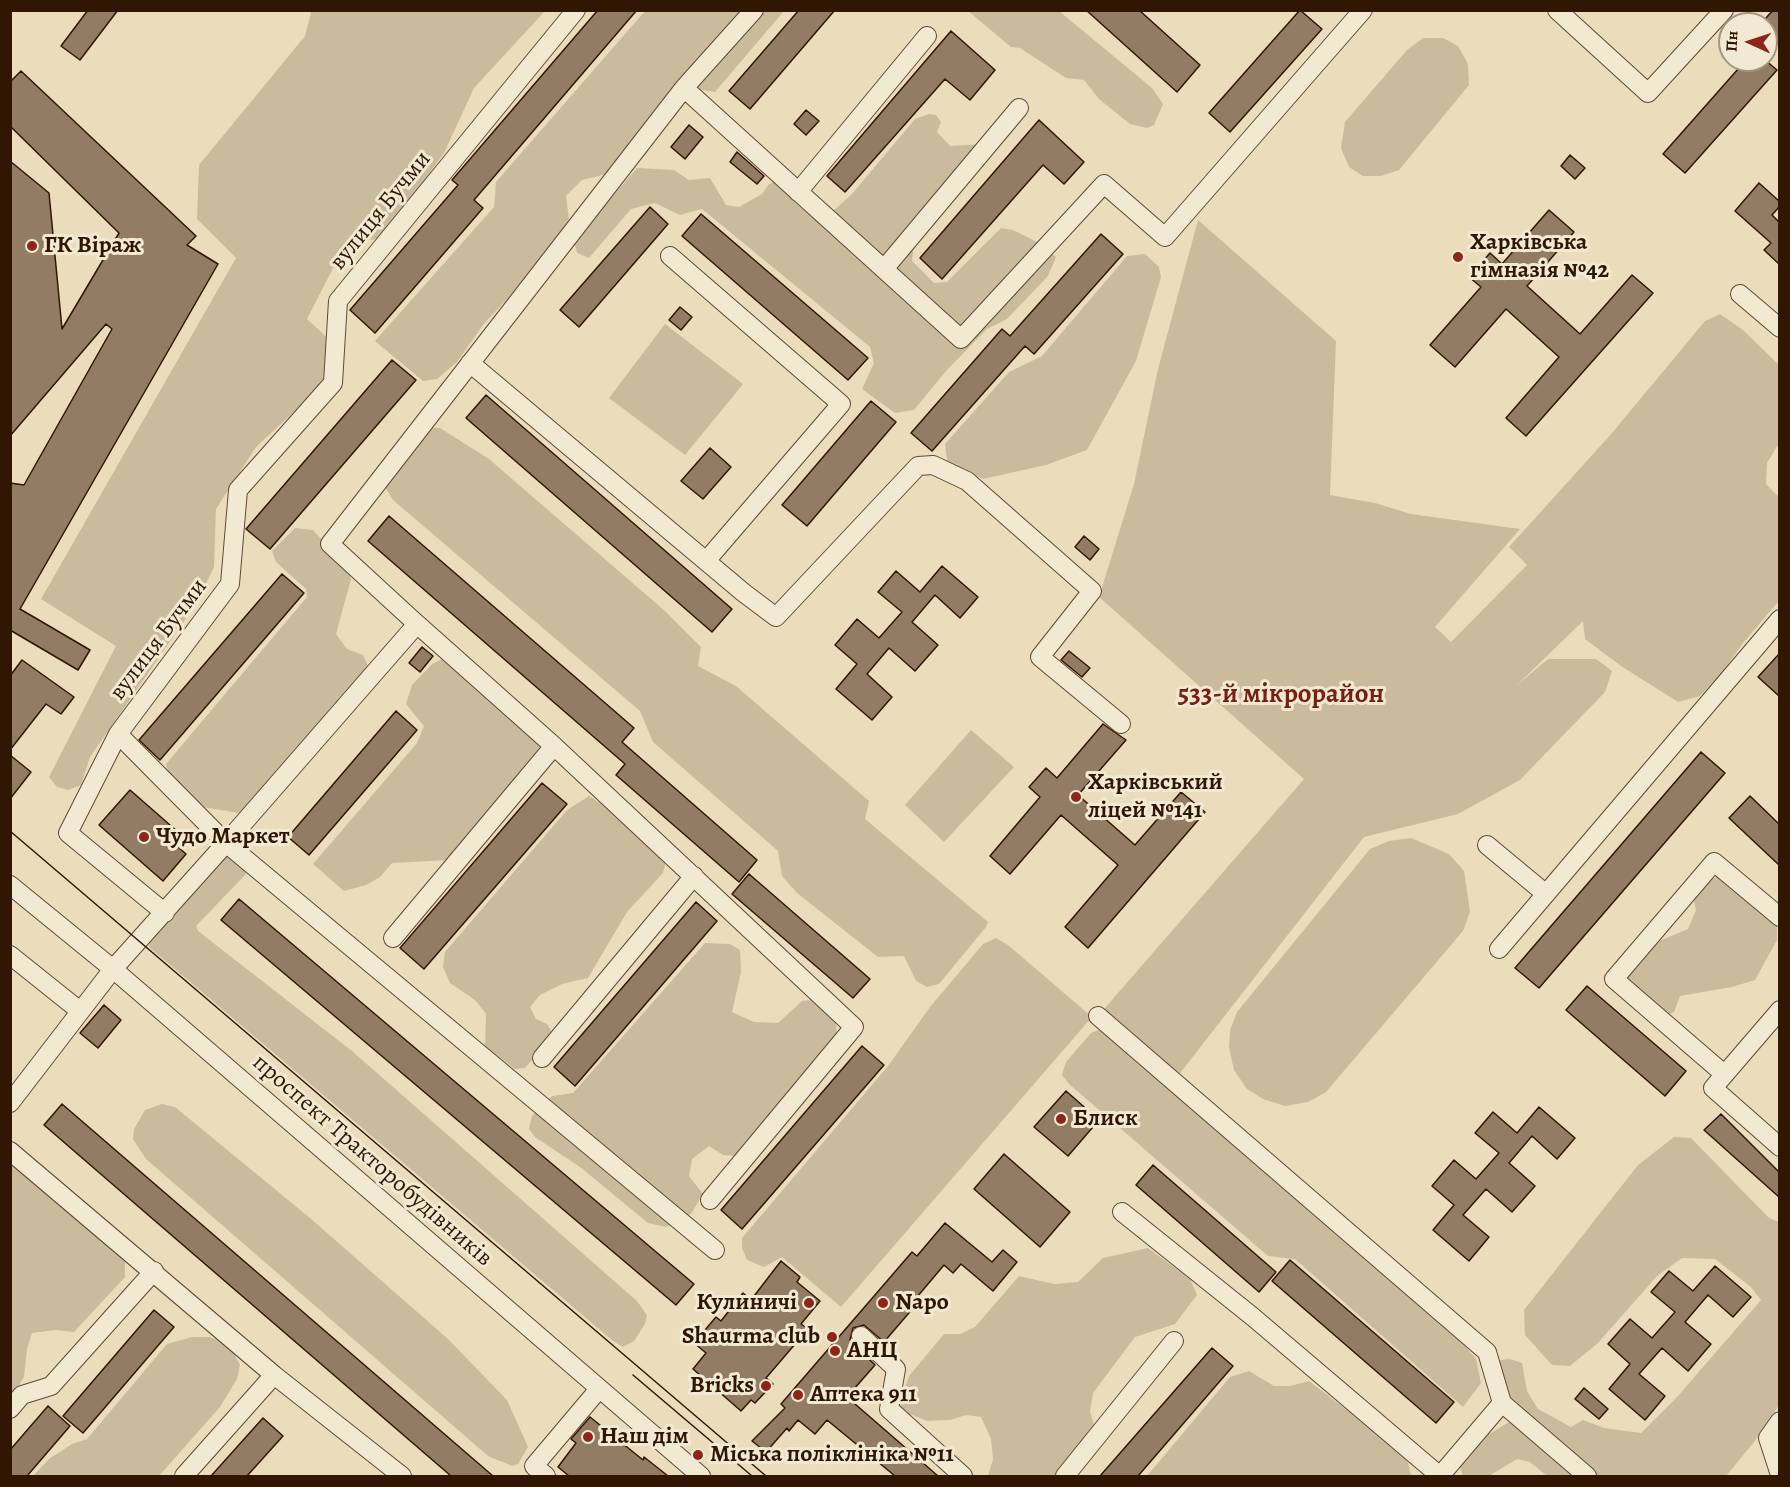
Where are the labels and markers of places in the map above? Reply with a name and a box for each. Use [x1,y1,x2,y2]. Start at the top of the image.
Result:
place label: Харківська гімназія №42 [1470,229,1609,285]
place label: ГК Віраж [44,232,141,260]
marker: ГК Віраж [25,239,39,253]
marker: Харківська гімназія №42 [1451,250,1465,264]
place label: Харківський ліцей №141 [1088,769,1223,825]
marker: Харківський ліцей №141 [1069,790,1083,804]
place label: Чудо Маркет [156,823,290,851]
marker: Чудо Маркет [137,830,151,844]
place label: Блиск [1073,1105,1138,1133]
marker: Блиск [1054,1112,1068,1126]
place label: Кулиничі [696,1289,797,1317]
place label: Napo [895,1289,949,1317]
marker: Кулиничі [802,1296,816,1310]
marker: Napo [876,1296,890,1310]
place label: Shaurma club [682,1323,820,1351]
marker: Shaurma club [825,1330,839,1344]
place label: АНЦ [847,1337,898,1365]
marker: АНЦ [828,1344,842,1358]
place label: Bricks [690,1372,754,1400]
marker: Bricks [759,1379,773,1393]
place label: Аптека 911 [810,1381,917,1409]
marker: Аптека 911 [791,1388,805,1402]
place label: Наш дім [600,1423,689,1451]
marker: Наш дім [581,1430,595,1444]
place label: Міська поліклініка №11 [710,1441,954,1469]
marker: Міська поліклініка №11 [691,1448,705,1462]

